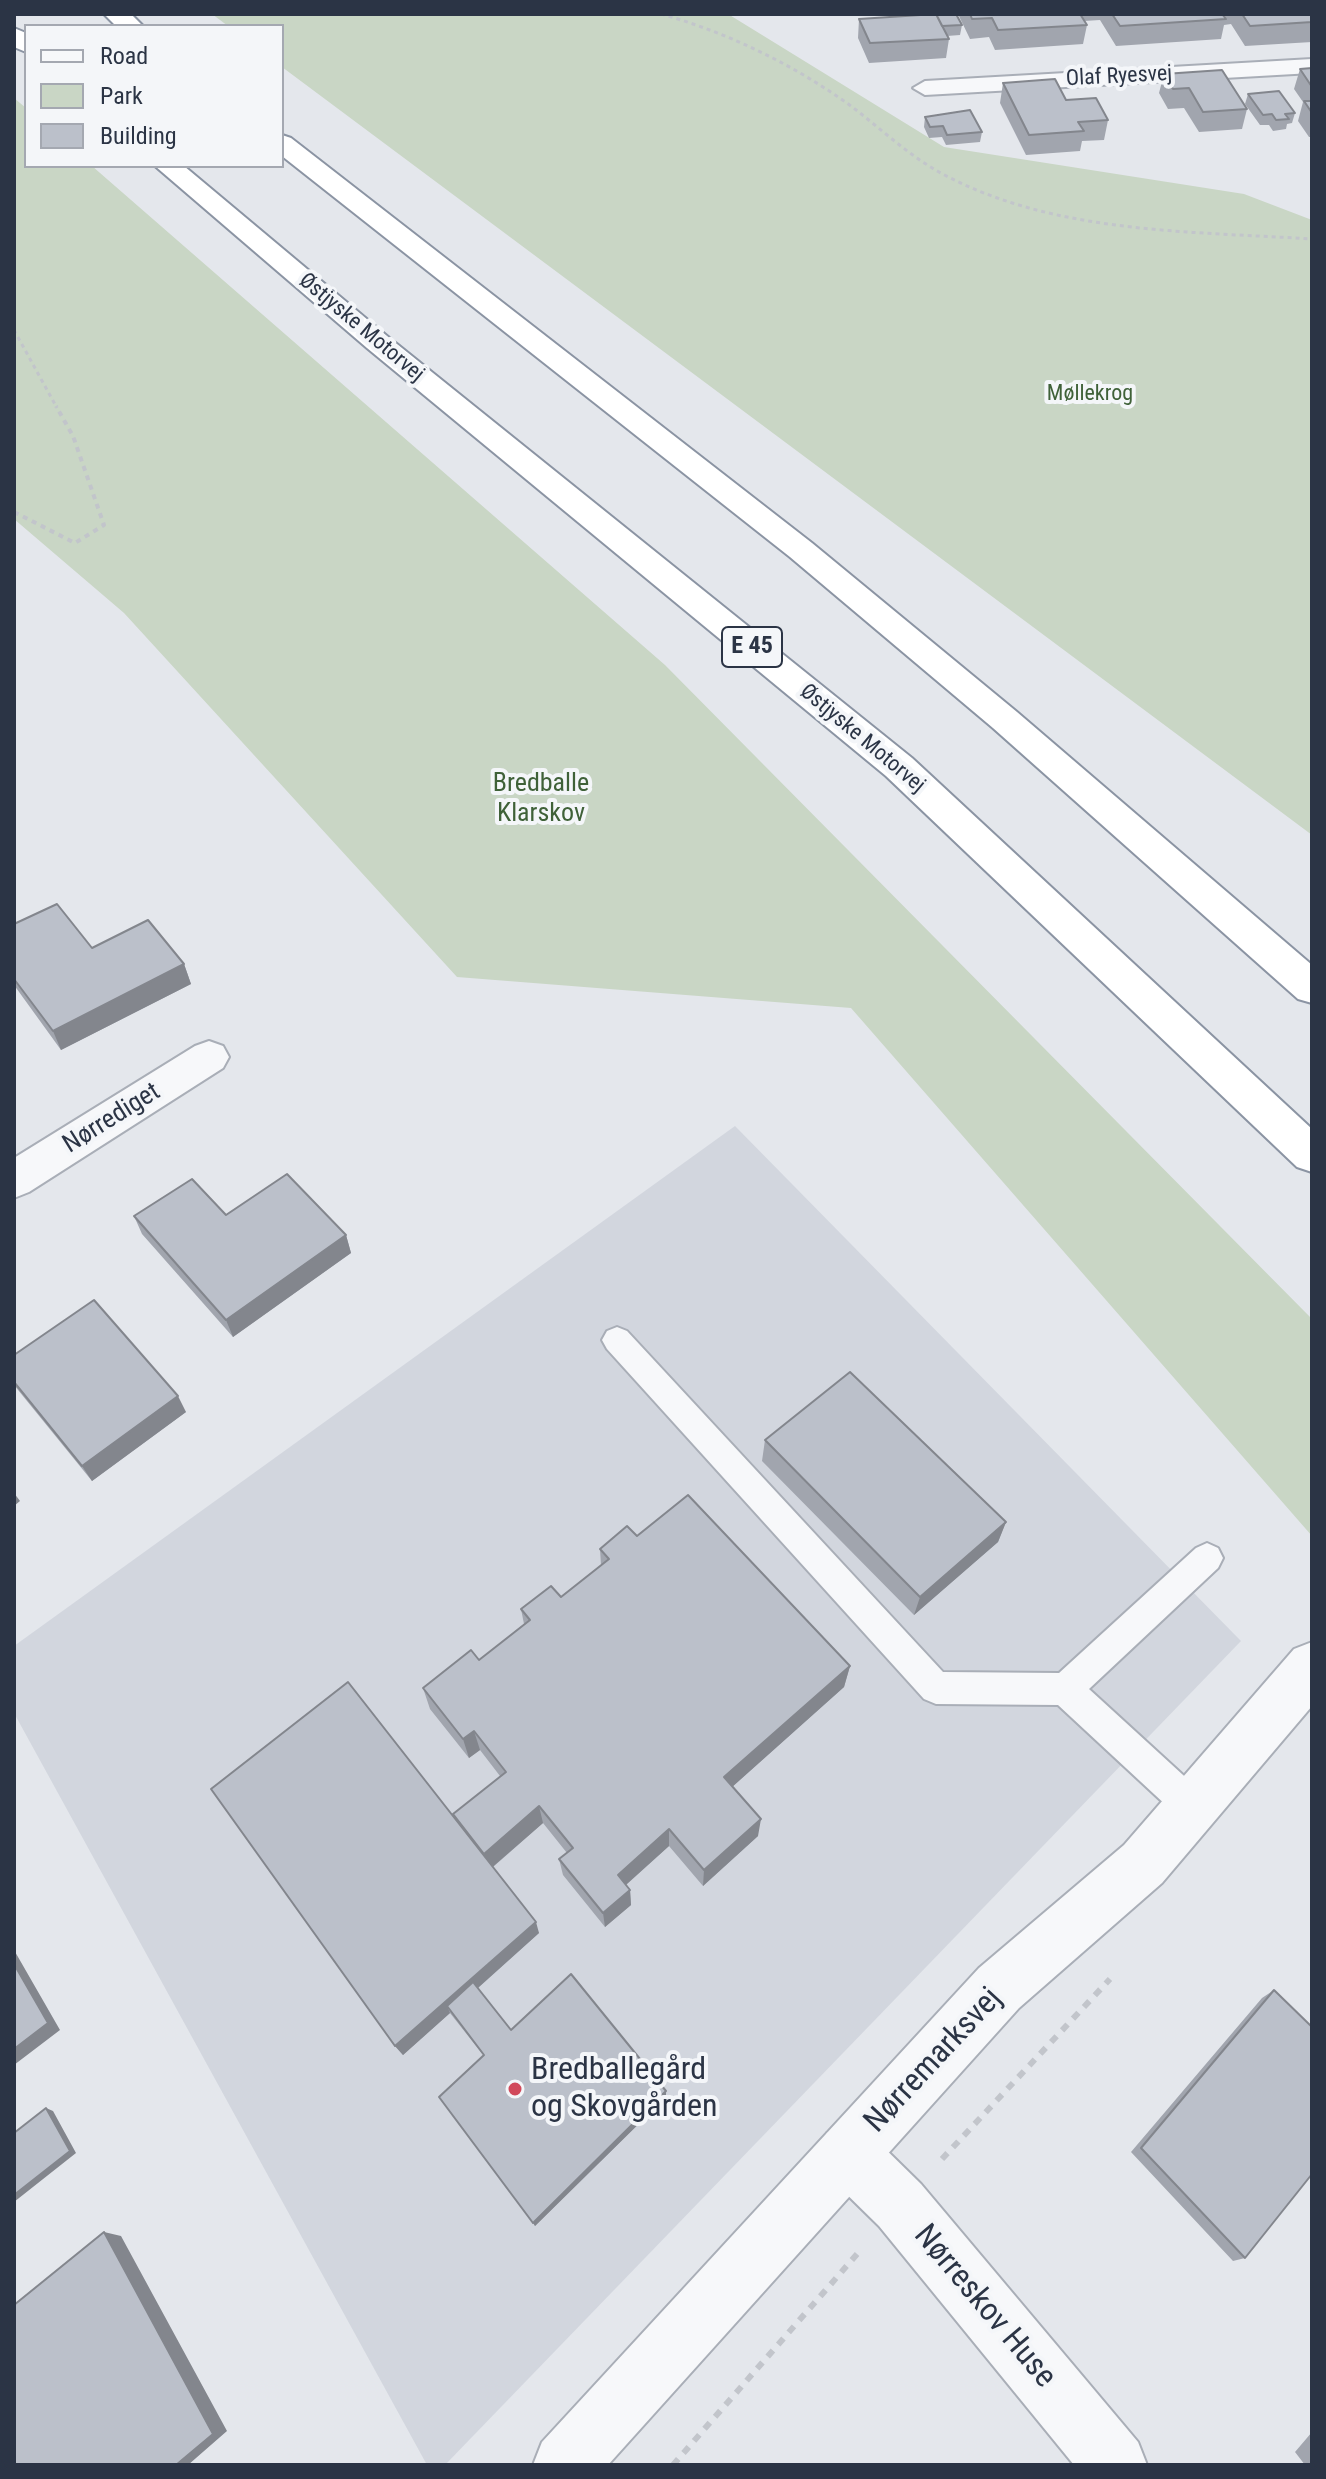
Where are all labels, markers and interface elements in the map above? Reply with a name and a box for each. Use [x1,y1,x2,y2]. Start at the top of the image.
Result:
legend [24,24,284,168]
text: Road [100,42,148,70]
street label: Olaf Ryesvej [1065,61,1173,93]
text: Park [100,82,143,110]
text: Building [100,122,177,150]
street label: Østjyske Motorvej [293,268,429,388]
park label: Møllekrog [1047,381,1133,407]
road number: E 45 [722,627,782,667]
street label: Østjyske Motorvej [794,679,930,799]
park label: Bredballe Klarskov [493,768,589,830]
street label: Nørrediget [58,1077,166,1161]
street label: Nørremarksvej [857,1981,1011,2141]
place label: Bredballegård og Skovgården [531,2052,717,2127]
marker: Bredballegård og Skovgården [506,2080,524,2098]
street label: Nørreskov Huse [905,2218,1063,2396]

